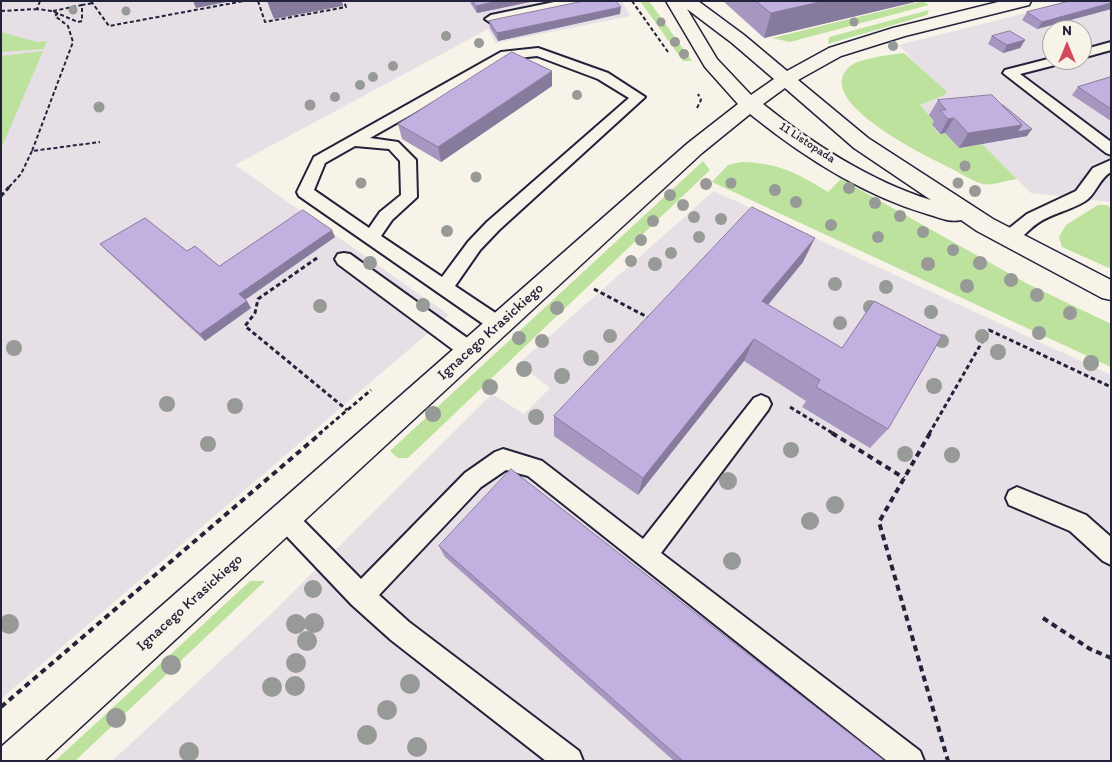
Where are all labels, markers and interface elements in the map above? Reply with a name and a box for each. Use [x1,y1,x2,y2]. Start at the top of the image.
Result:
north arrow [1042,20,1092,70]
text: N [1062,22,1072,39]
street label: 11 Listopada [776,119,838,167]
street label: Ignacego Krasickiego [434,280,548,384]
street label: Ignacego Krasickiego [133,551,247,655]

